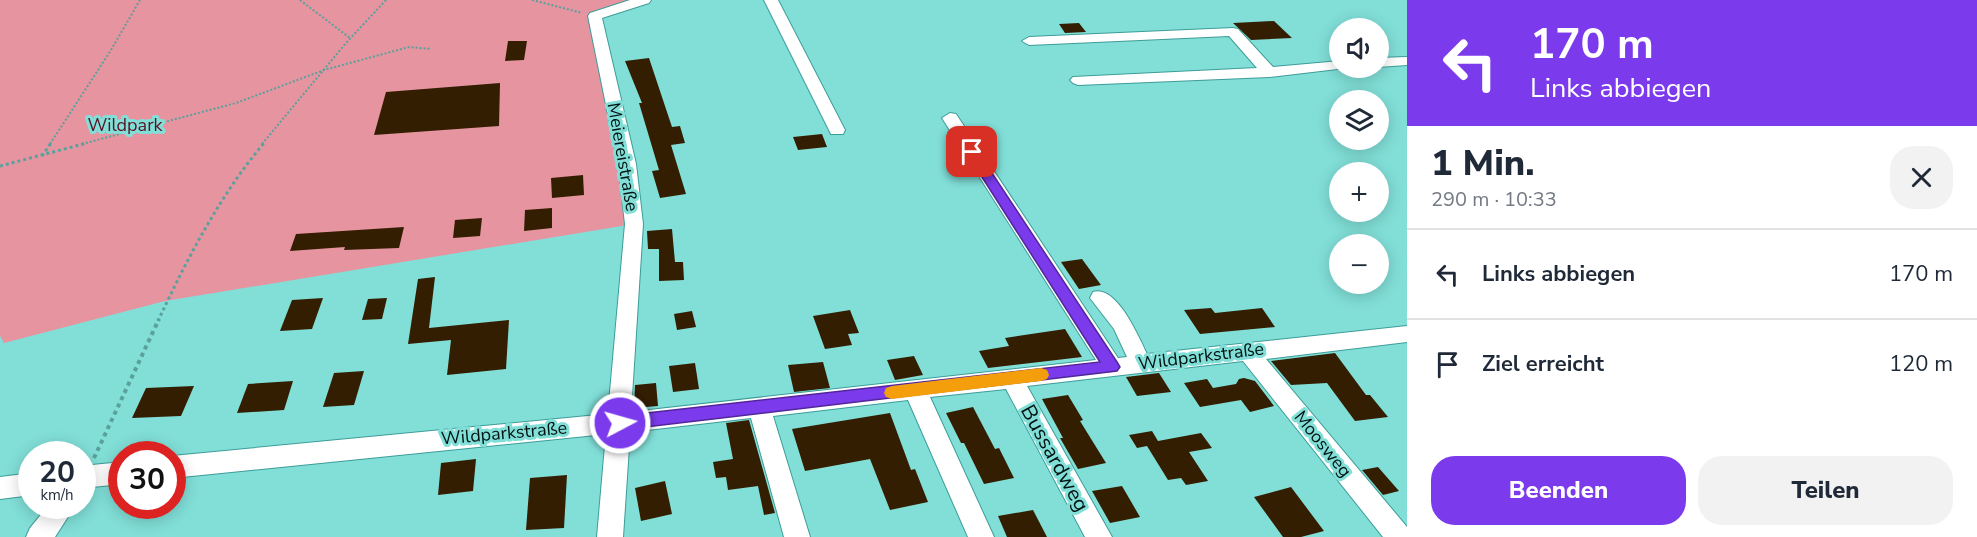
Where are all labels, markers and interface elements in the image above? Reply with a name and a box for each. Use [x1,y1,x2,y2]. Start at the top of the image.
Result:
text: 170 m [1530,16,1654,73]
map controls [1329,18,1389,294]
button: sound [1329,18,1389,78]
icon: left [1431,24,1509,102]
text: Links abbiegen [1530,70,1711,107]
button: layers [1329,90,1389,150]
street label: Meiereistraße [602,101,644,213]
park label: Wildpark [87,113,164,137]
pin [946,126,997,177]
icon: arrive [955,135,988,168]
text: 1 Min. [1431,139,1535,188]
button: close [1890,146,1953,209]
button: + [1329,162,1389,222]
text: 290 m · 10:33 [1431,186,1557,213]
button: − [1329,234,1389,294]
icon: left [1431,258,1464,291]
text: Links abbiegen [1482,259,1635,289]
text: 170 m [1889,259,1953,289]
street label: Wildparkstraße [1137,336,1265,376]
icon: arrive [1431,348,1464,381]
text: Ziel erreicht [1482,349,1604,379]
text: 120 m [1889,349,1953,379]
position arrow [588,391,652,455]
street label: Bussardweg [1014,400,1096,516]
street label: Moosweg [1289,406,1357,482]
street label: Wildparkstraße [440,416,568,450]
speed limit sign: 30 [108,441,186,519]
text: 20 [39,452,75,493]
button: Beenden [1431,456,1686,525]
button: Teilen [1698,456,1953,525]
text: km/h [40,485,74,505]

